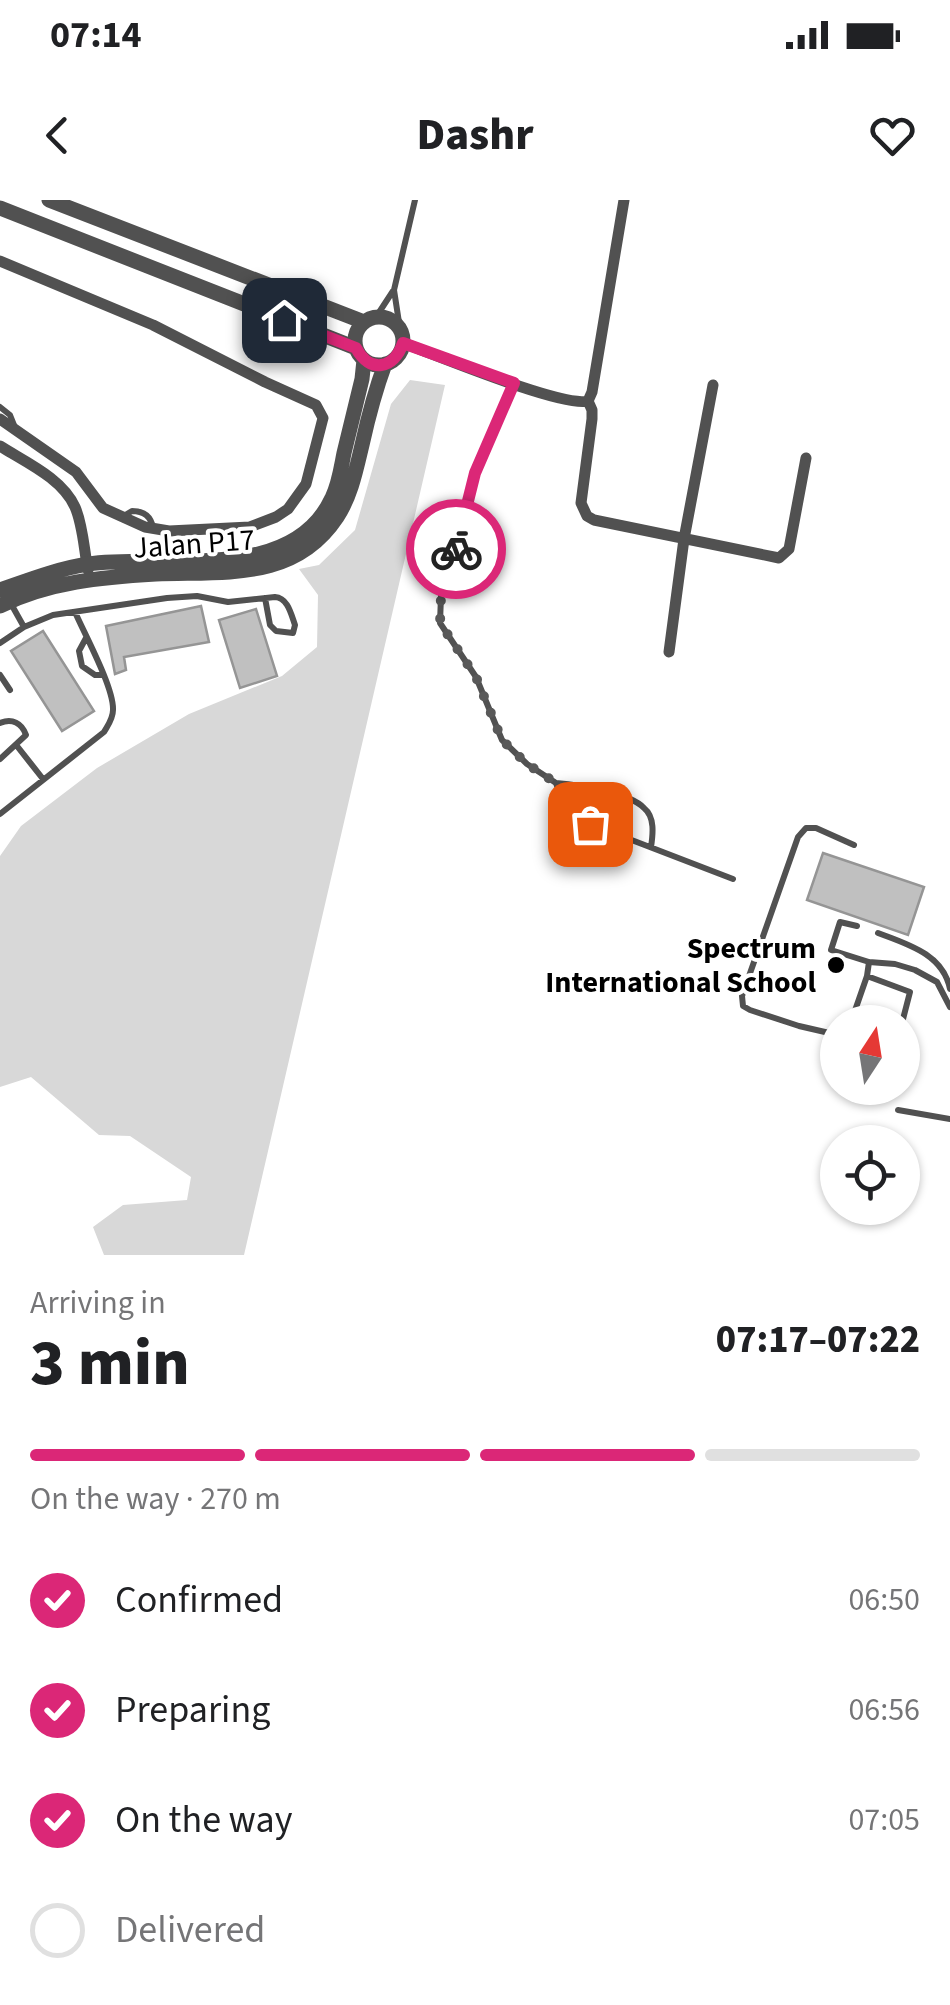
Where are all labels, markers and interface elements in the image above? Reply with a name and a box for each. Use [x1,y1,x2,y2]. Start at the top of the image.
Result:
text: 07:14 [50,8,142,62]
text: Dashr [416,103,534,167]
icon: back [30,108,85,163]
icon: heart [865,108,920,163]
pin [242,278,327,363]
icon: home [257,293,312,348]
courier [406,499,506,599]
street label: Jalan P17 [132,518,256,570]
icon: bike [429,522,484,577]
pin [548,782,633,867]
icon: bag [563,797,618,852]
place label: Spectrum International School [545,927,816,1004]
marker: Spectrum International School [825,954,847,976]
north arrow [820,1005,920,1105]
map controls [820,1005,920,1225]
button: locate [820,1125,920,1225]
text: Arriving in [30,1280,166,1326]
text: 07:17–07:22 [716,1313,920,1367]
text: 3 min [30,1317,190,1410]
text: On the way · 270 m [30,1476,281,1522]
icon: check [30,1573,85,1628]
text: Confirmed [115,1573,283,1627]
text: 06:50 [848,1577,920,1623]
icon: check [30,1683,85,1738]
text: Preparing [115,1683,270,1737]
text: 06:56 [848,1687,920,1733]
icon: check [30,1793,85,1848]
text: On the way [115,1793,292,1847]
text: 07:05 [848,1797,920,1843]
text: Delivered [115,1903,265,1957]

